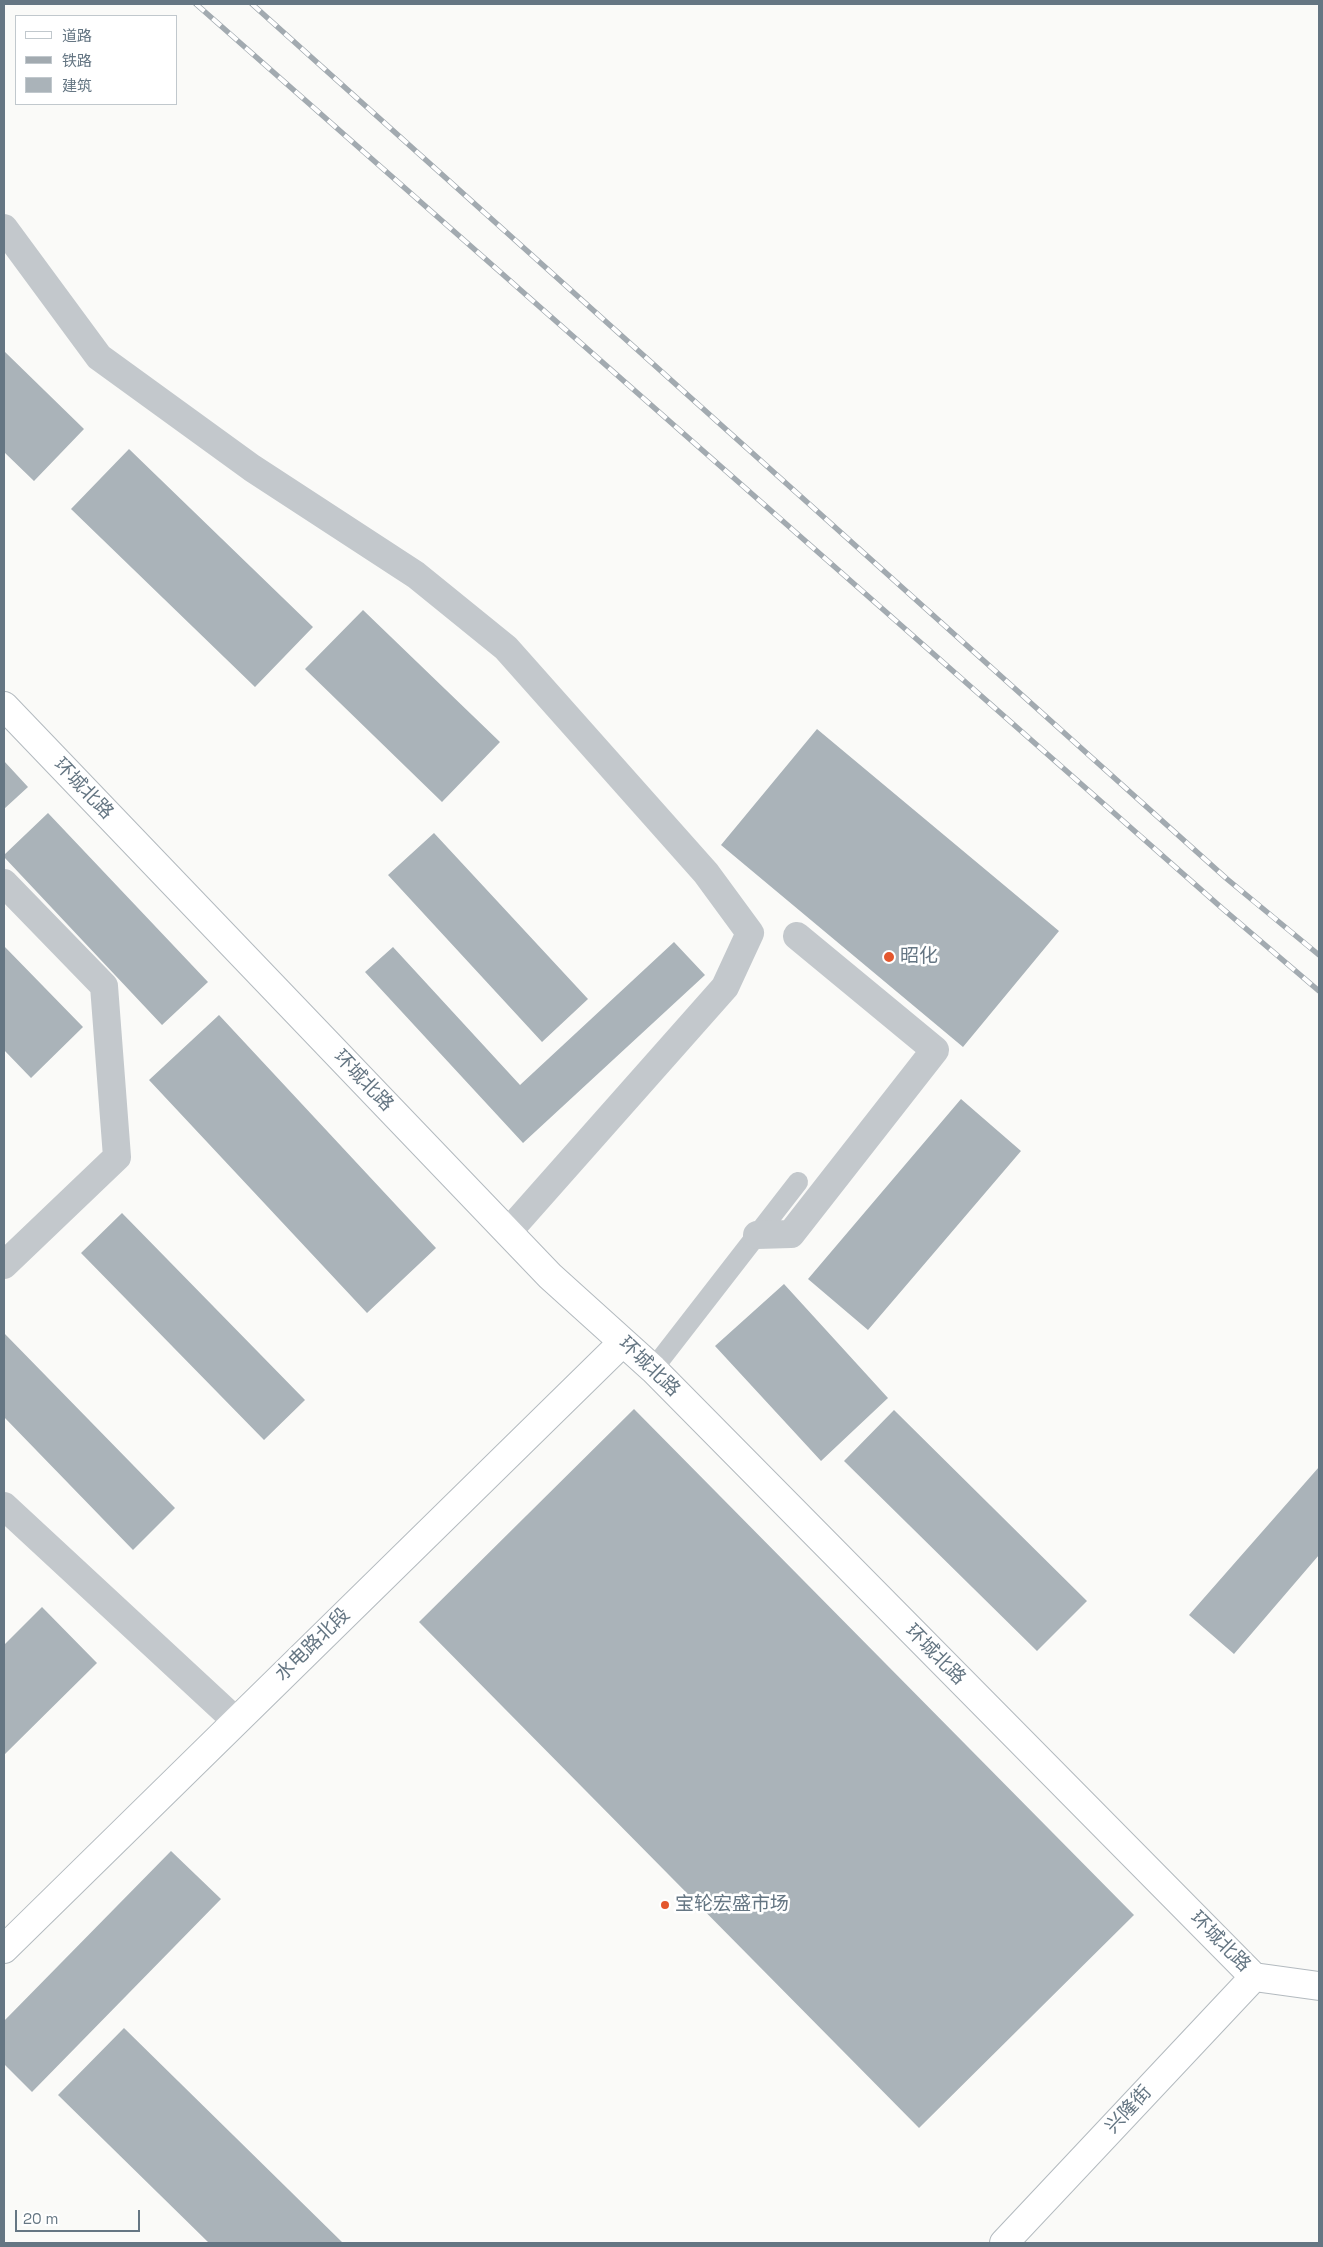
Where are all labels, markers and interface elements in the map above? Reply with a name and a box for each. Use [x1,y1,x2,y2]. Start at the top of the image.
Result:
legend [15,15,178,105]
text: 道路 [62,26,92,45]
text: 铁路 [62,51,92,70]
text: 建筑 [62,76,92,95]
street label: 环城北路 [48,754,118,824]
place label: 昭化 [900,946,938,968]
marker: 昭化 [882,950,896,964]
street label: 环城北路 [328,1046,398,1116]
street label: 环城北路 [614,1332,684,1402]
street label: 水电路北段 [271,1604,355,1686]
street label: 环城北路 [900,1620,970,1690]
place label: 宝轮宏盛市场 [675,1894,789,1916]
marker: 宝轮宏盛市场 [659,1899,671,1911]
street label: 环城北路 [1185,1907,1255,1977]
street label: 兴隆街 [1101,2081,1157,2139]
scale bar [18,2200,142,2232]
text: 20 m [23,2209,58,2228]

